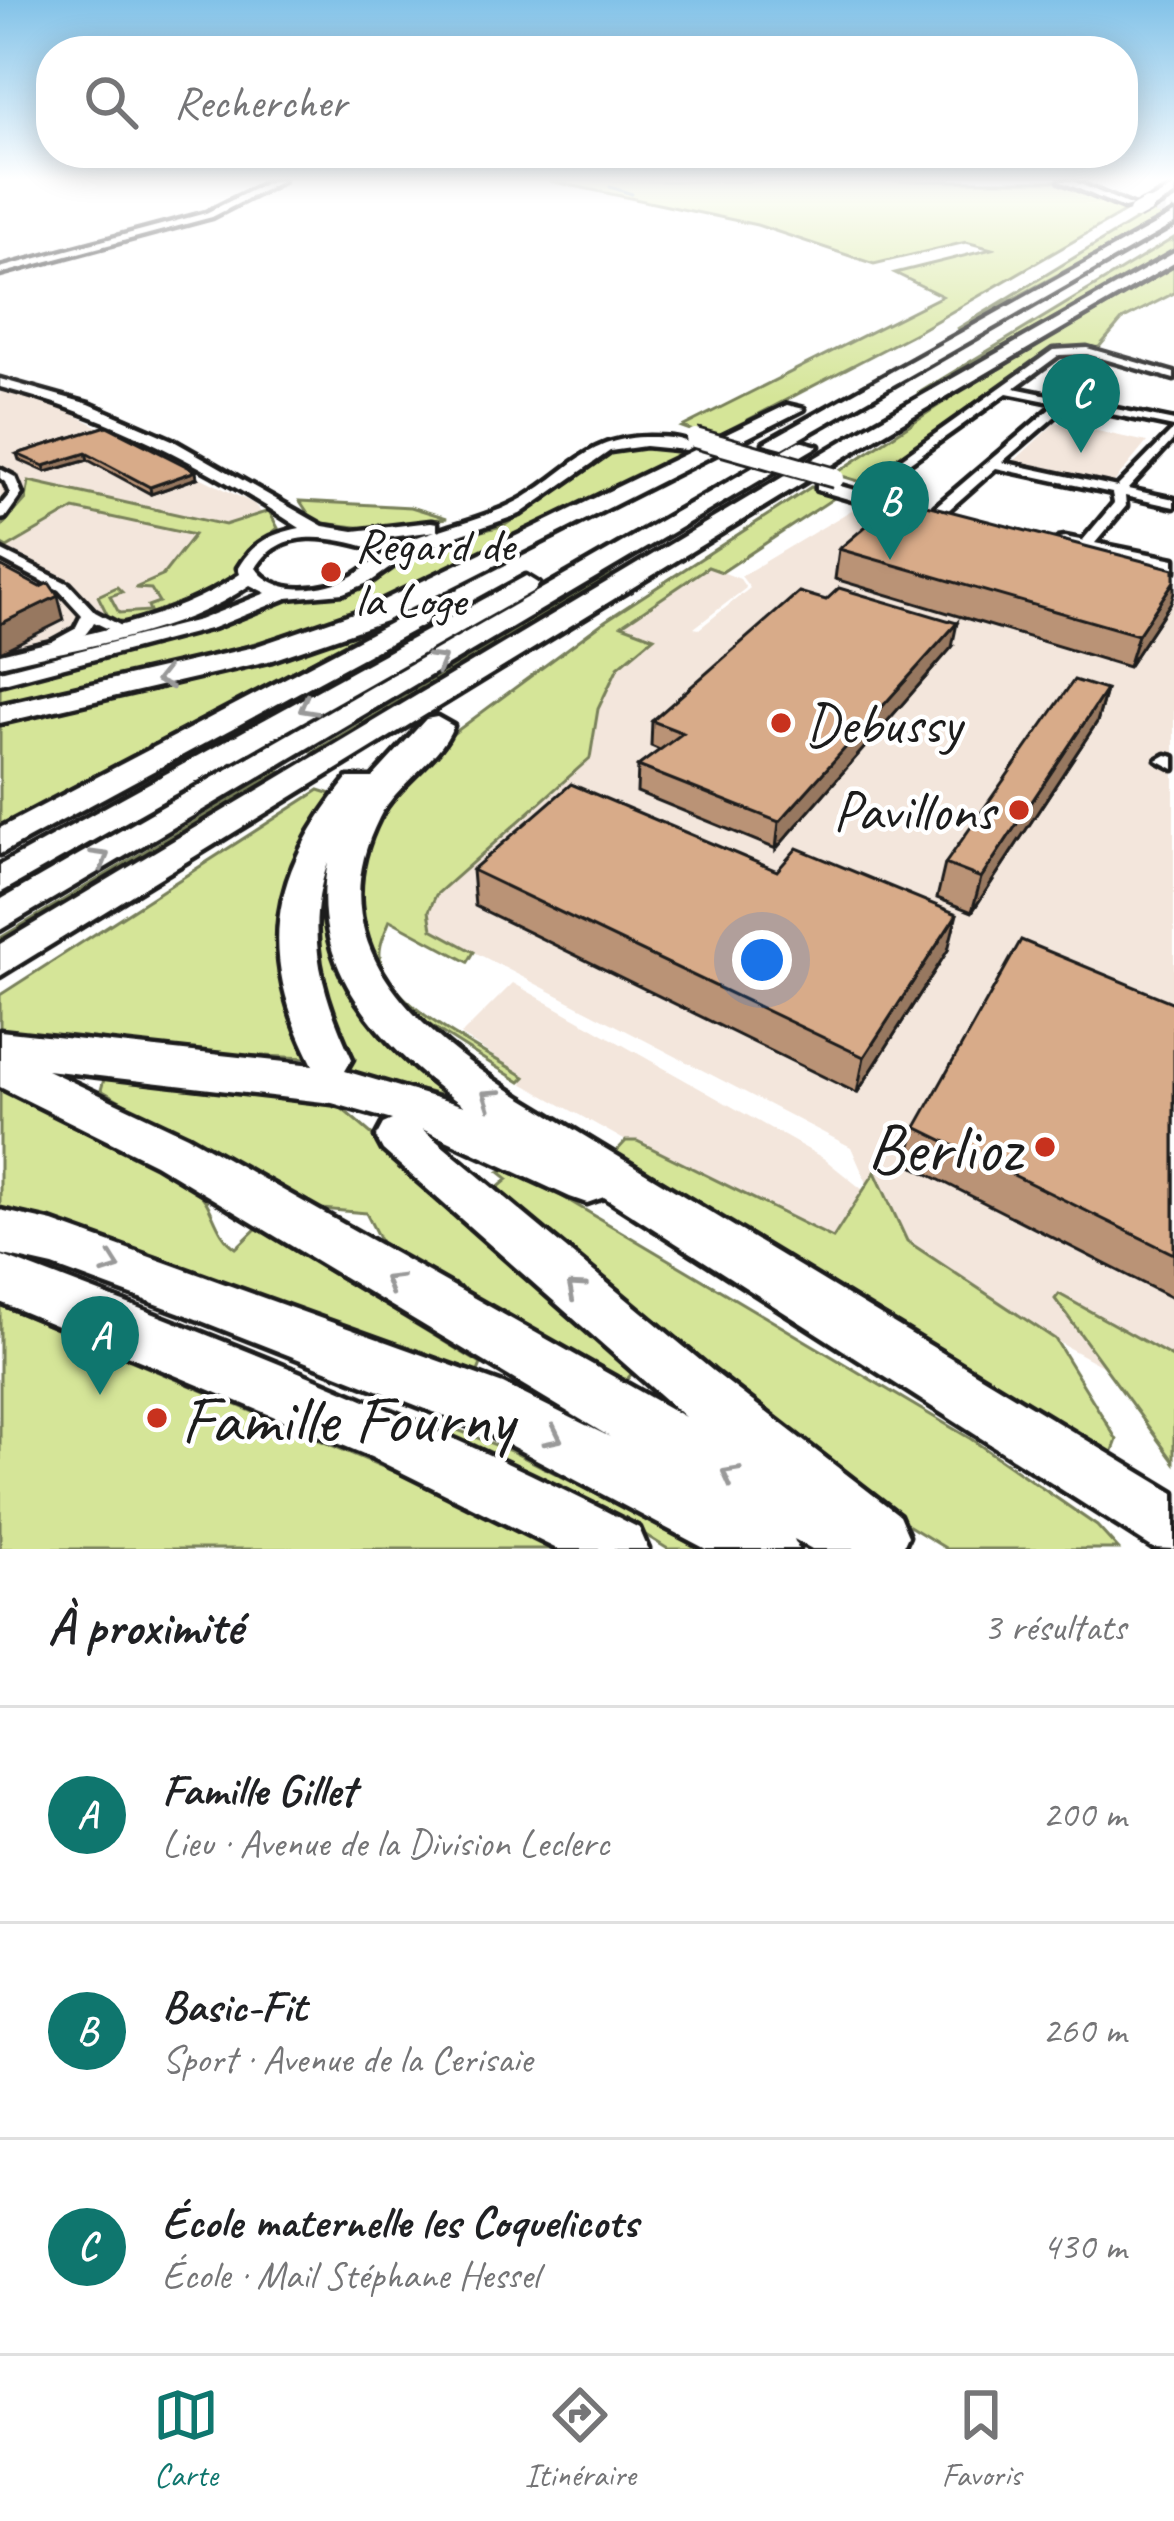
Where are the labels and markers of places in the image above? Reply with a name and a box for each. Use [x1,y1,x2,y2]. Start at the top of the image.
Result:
pin: C [1042,354,1120,453]
pin: B [851,461,929,560]
place label: Regard de la Loge [355,515,518,630]
marker: Regard de la Loge [318,559,344,585]
place label: Debussy [805,688,966,760]
marker: Debussy [768,710,794,736]
place label: Pavillons [833,775,1000,847]
marker: Pavillons [1006,797,1032,823]
place label: Berlioz [867,1105,1025,1192]
marker: Berlioz [1032,1134,1058,1160]
pin: A [61,1296,139,1395]
place label: Famille Fourny [181,1376,519,1463]
marker: Famille Fourny [144,1405,170,1431]

